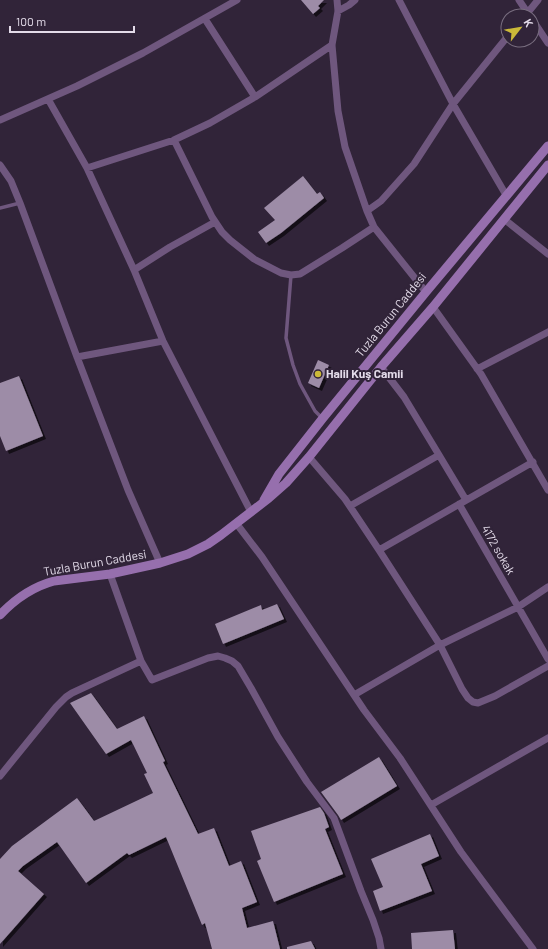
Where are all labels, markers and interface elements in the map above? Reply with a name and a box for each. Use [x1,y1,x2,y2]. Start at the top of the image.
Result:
scale bar [10,8,134,34]
north arrow [500,8,540,48]
text: 100 m [16,14,46,28]
text: K [522,16,536,29]
street label: Tuzla Burun Caddesi [352,269,429,359]
place label: Halil Kuş Camii [326,366,403,380]
marker: Halil Kuş Camii [313,369,323,379]
street label: 4172 sokak [479,522,519,577]
street label: Tuzla Burun Caddesi [42,546,147,578]

